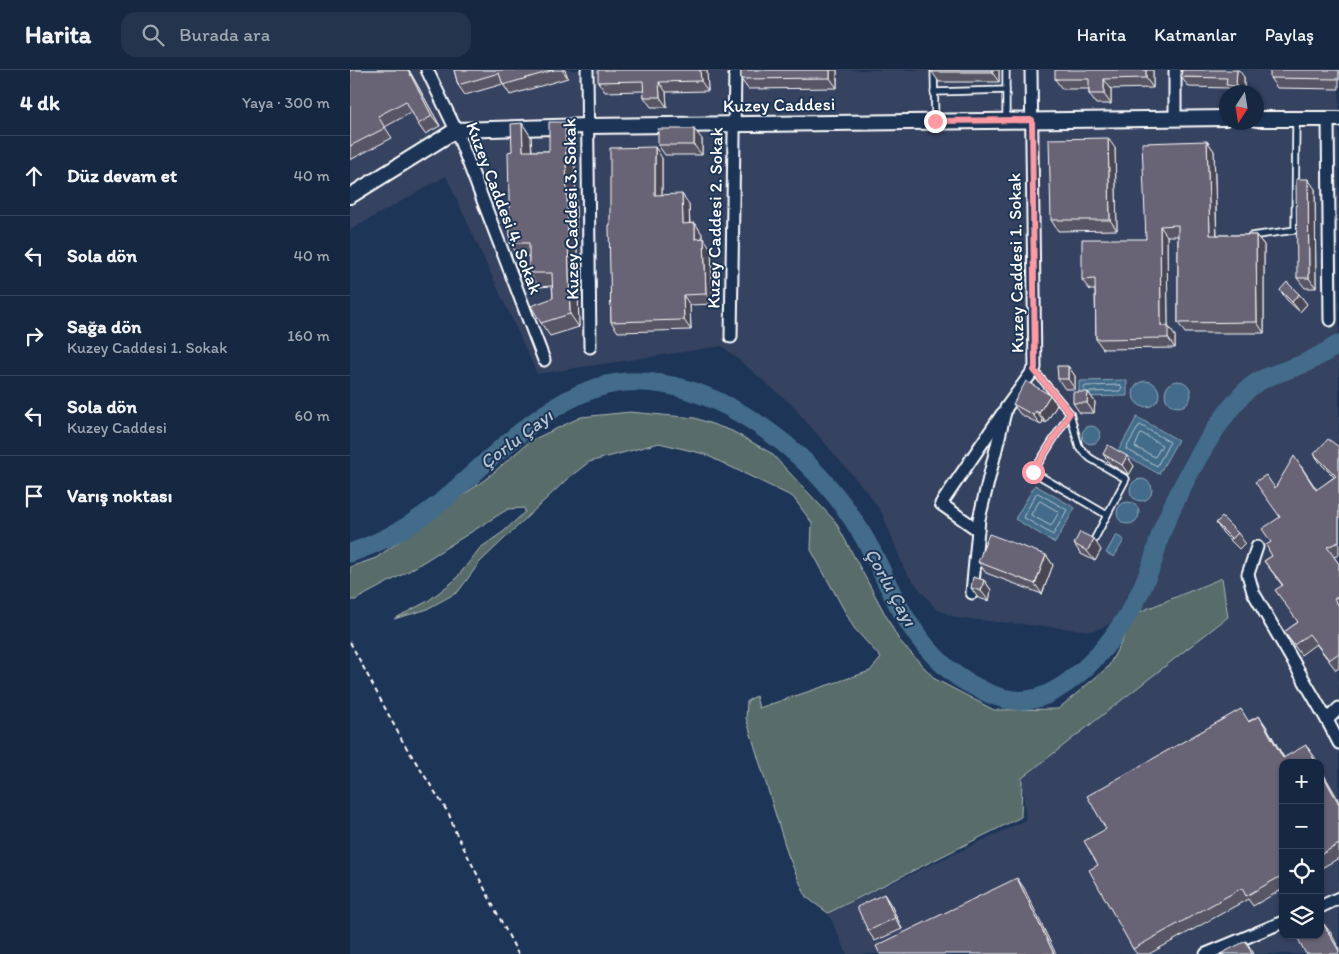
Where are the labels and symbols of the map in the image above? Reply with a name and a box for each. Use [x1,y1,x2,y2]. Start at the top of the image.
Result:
north arrow [1219,85,1264,130]
street label: Kuzey Caddesi [723,93,835,117]
route end [924,110,947,133]
street label: Kuzey Caddesi 3. Sokak [558,118,584,300]
street label: Kuzey Caddesi 4. Sokak [461,119,547,297]
street label: Kuzey Caddesi 2. Sokak [702,127,728,309]
street label: Kuzey Caddesi 1. Sokak [1003,173,1029,353]
water label: Çorlu Çayı [475,403,558,474]
route start [1022,461,1045,484]
water label: Çorlu Çayı [860,544,922,631]

